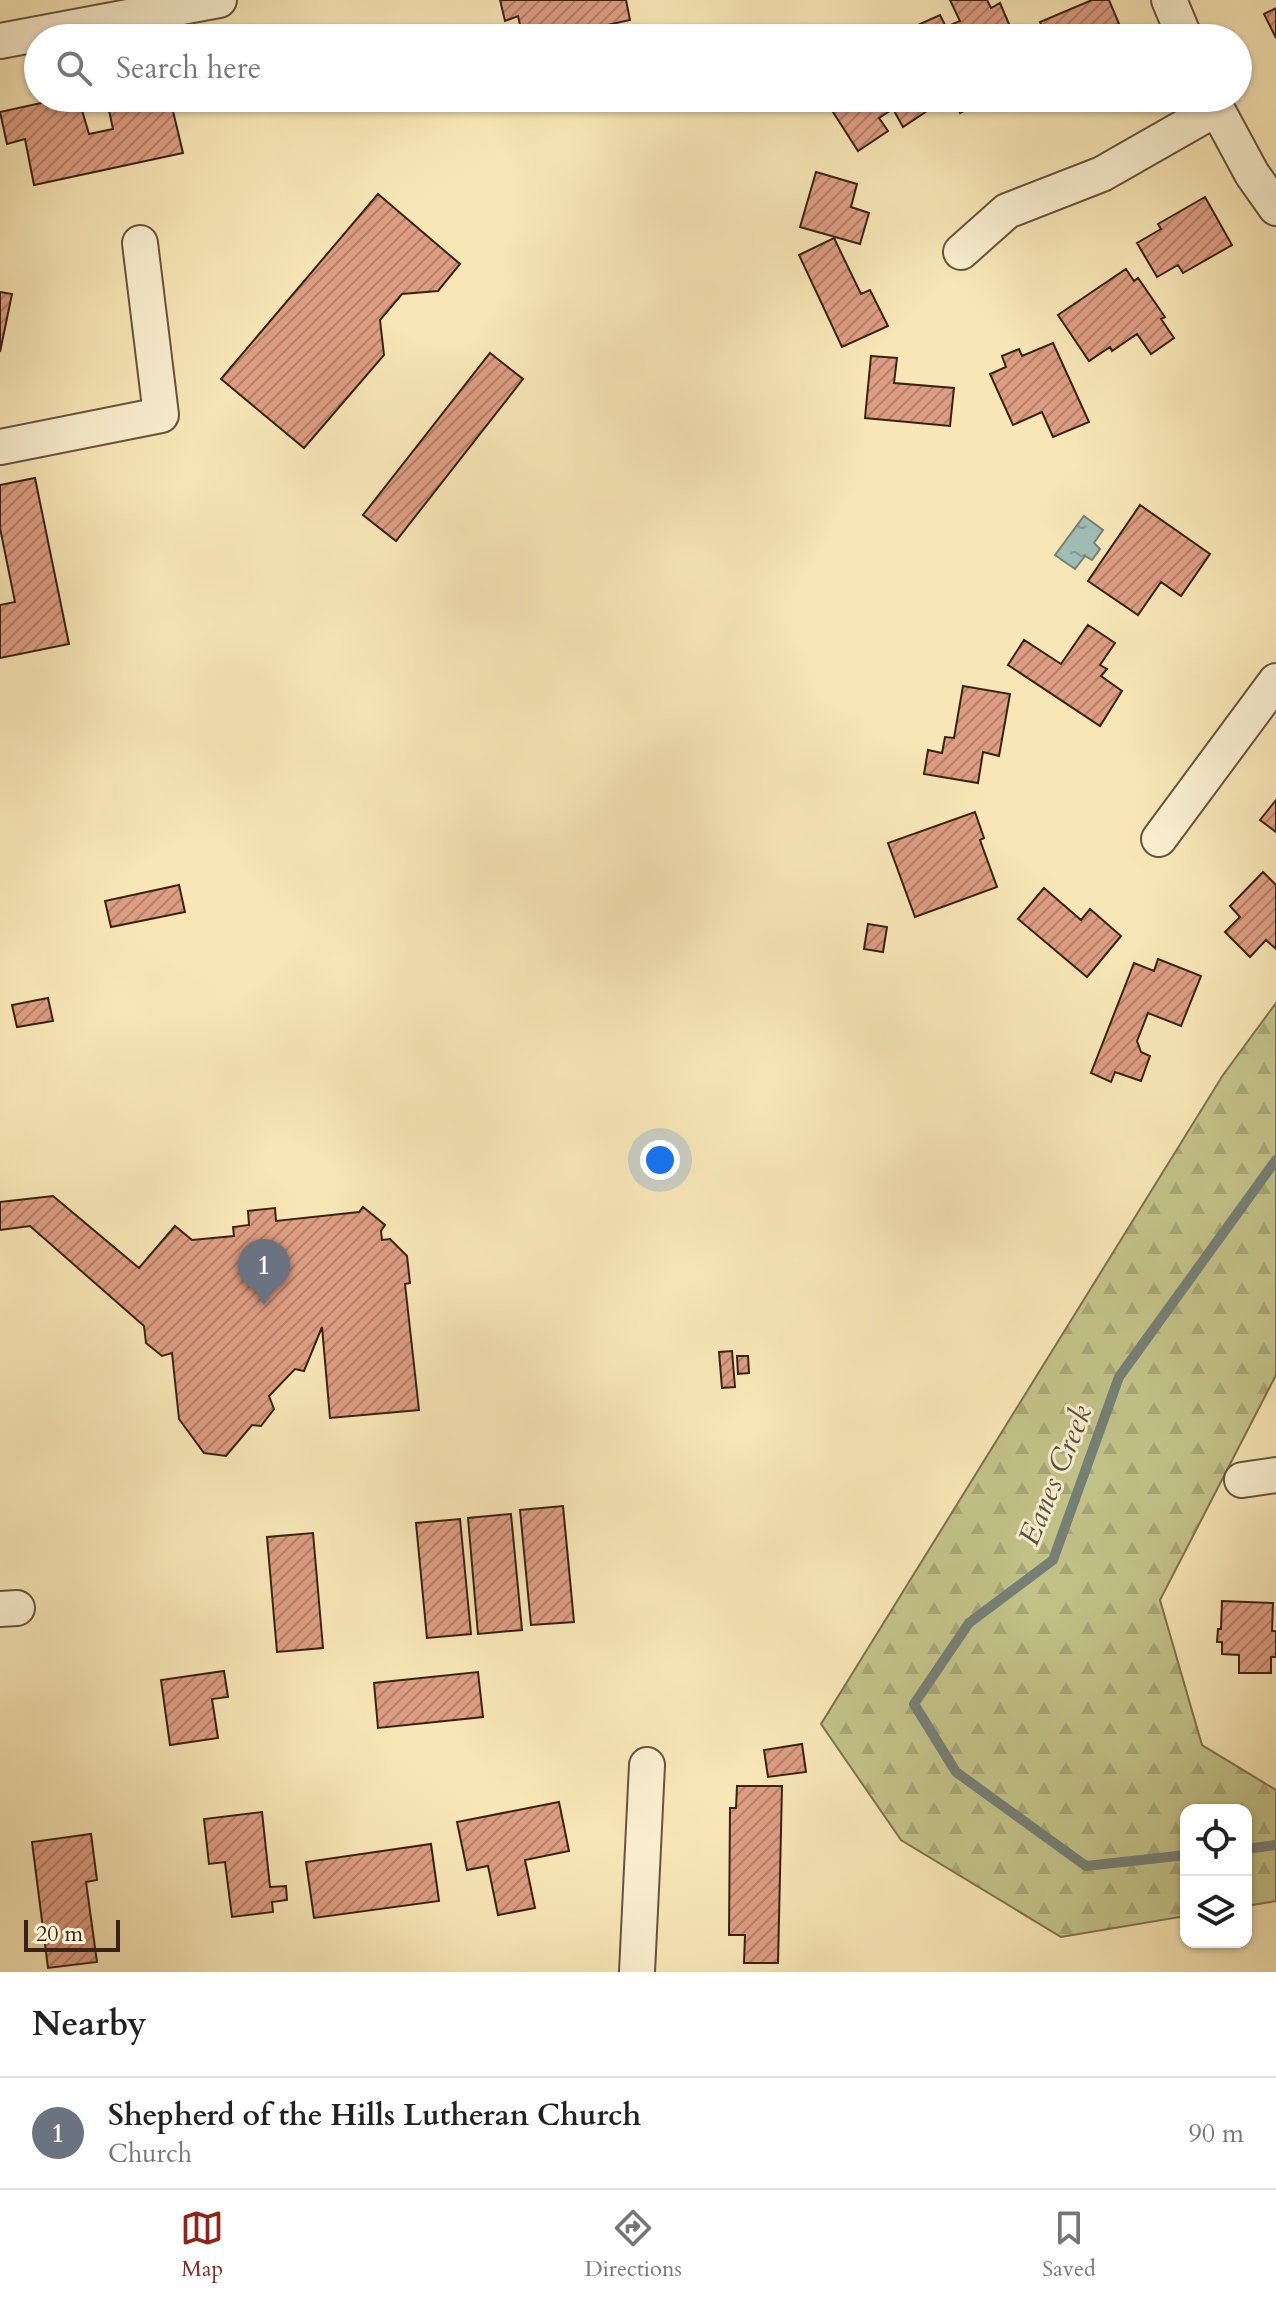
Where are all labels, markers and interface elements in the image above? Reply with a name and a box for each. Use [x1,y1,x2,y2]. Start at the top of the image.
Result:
search box [24,24,1252,112]
icon: search [52,46,96,90]
text: Search here [116,48,261,89]
your location [640,1140,680,1180]
pin: 1 [238,1239,290,1305]
water label: Eanes Creek [1009,1399,1102,1551]
map controls [1180,1804,1252,1948]
button: locate [1180,1804,1252,1876]
button: layers [1180,1876,1252,1948]
scale bar [24,1916,120,1952]
text: 20 m [36,1919,83,1949]
text: Nearby [32,2001,147,2047]
text: Shepherd of the Hills Lutheran Church [108,2095,641,2136]
text: 1 [51,2116,65,2151]
text: 90 m [1188,2116,1244,2151]
text: Church [108,2136,192,2171]
tab: Map [180,2206,224,2284]
tab: Directions [585,2206,682,2284]
tab: Saved [1042,2206,1096,2284]

